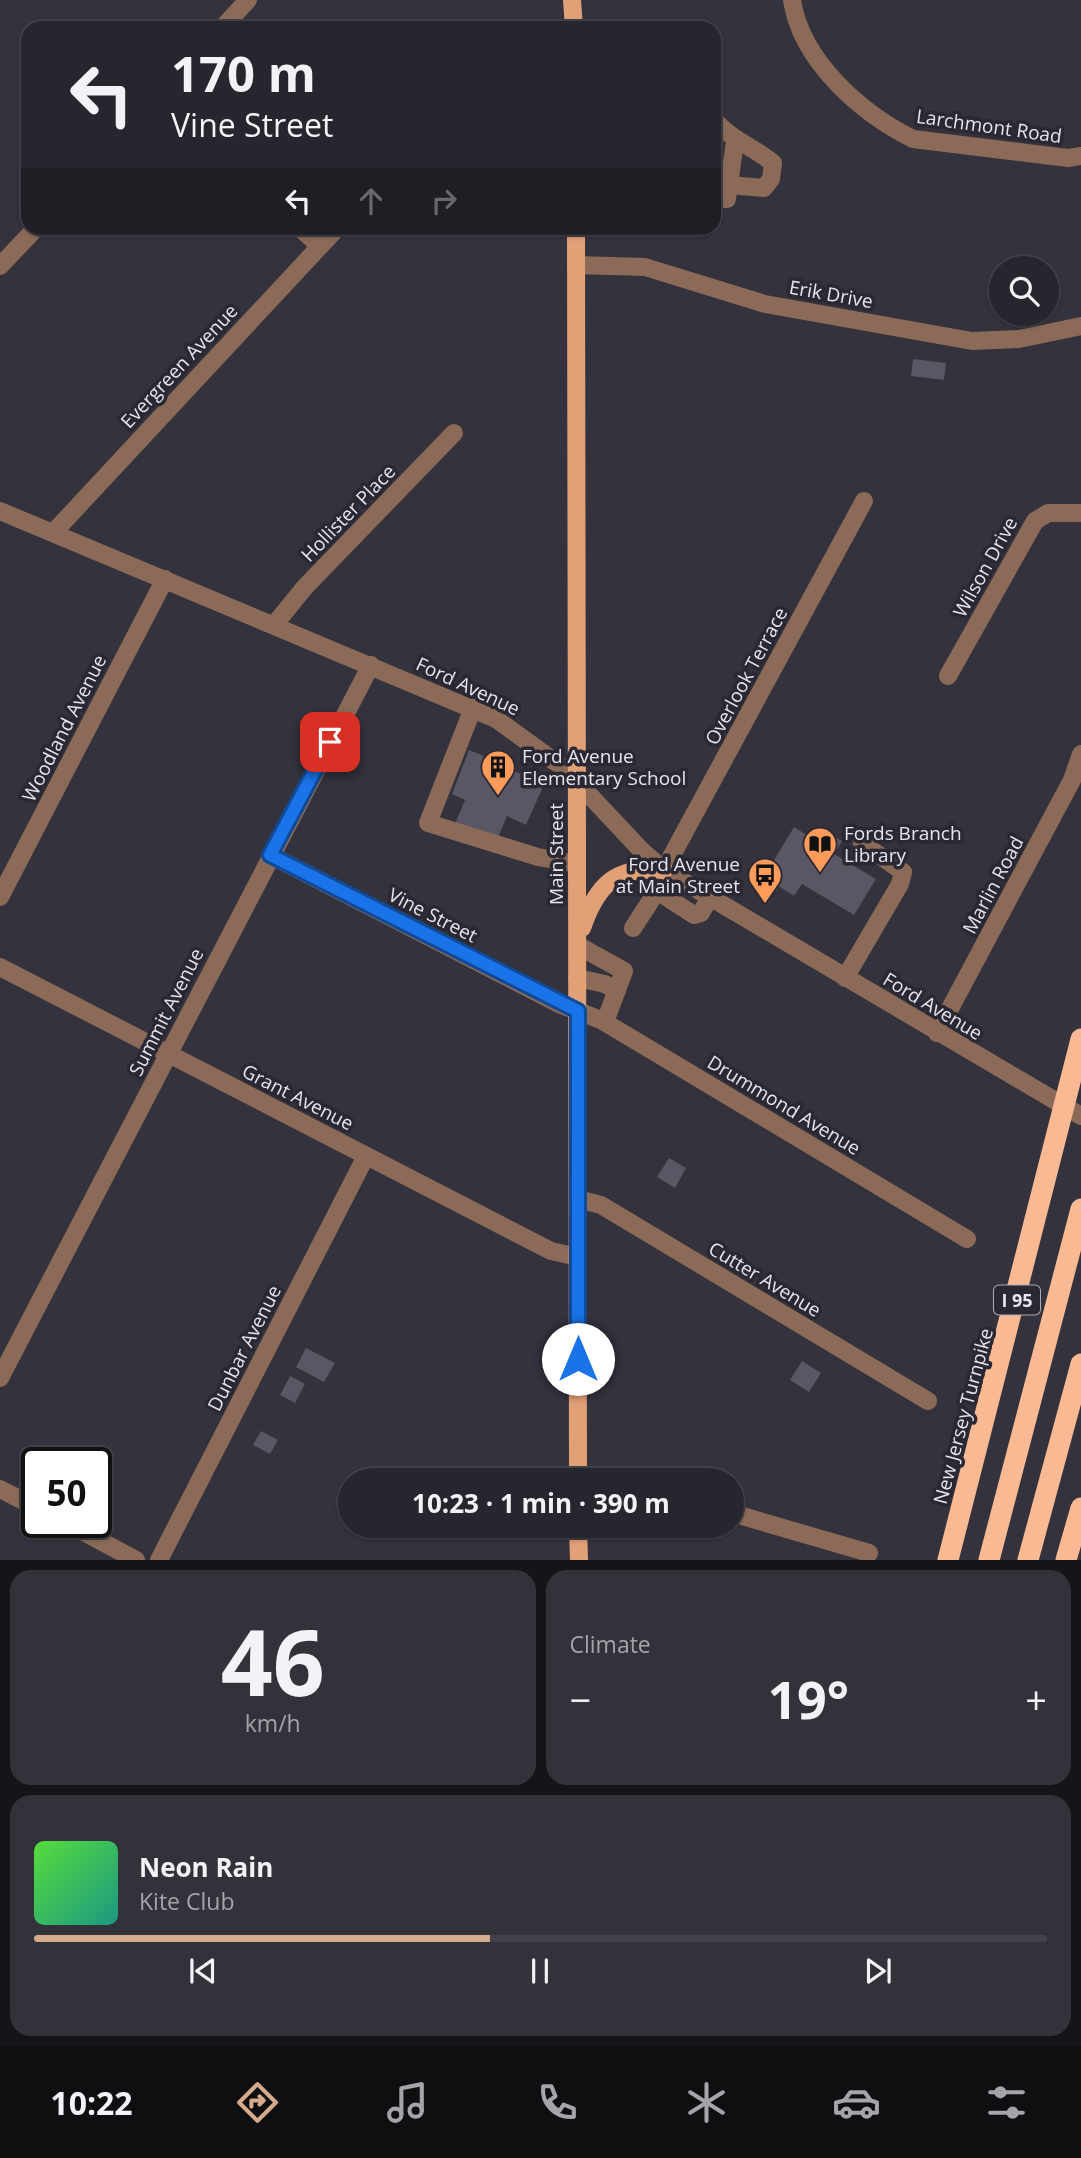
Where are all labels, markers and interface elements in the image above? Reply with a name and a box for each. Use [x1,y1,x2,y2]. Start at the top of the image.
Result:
text: 170 m [171,40,316,106]
icon: left [56,49,147,140]
text: Vine Street [171,103,333,146]
street label: Larchmont Road [915,103,1063,149]
icon: left [279,182,317,220]
icon: ahead [352,182,390,220]
icon: right [425,182,463,220]
map controls [989,256,1059,326]
button: search [989,256,1059,326]
street label: Erik Drive [787,274,875,314]
street label: Evergreen Avenue [115,298,243,434]
street label: Hollister Place [295,459,401,567]
street label: Wilson Drive [947,512,1023,622]
street label: Overlook Terrace [699,603,793,749]
street label: Woodland Avenue [16,650,112,806]
street label: Ford Avenue [412,651,524,721]
pin [300,712,360,772]
icon: arrive [311,723,349,761]
place label: Ford Avenue Elementary School [522,743,686,791]
building icon: Ford Avenue Elementary School [479,748,517,797]
street label: Main Street [543,803,569,905]
place label: Fords Branch Library [844,820,962,868]
library icon: Fords Branch Library [801,825,839,874]
street label: Marlin Road [956,832,1030,938]
place label: Ford Avenue at Main Street [616,851,740,899]
bus stop icon: Ford Avenue at Main Street [746,856,784,905]
street label: Vine Street [384,882,482,949]
street label: Summit Avenue [123,944,209,1080]
street label: Ford Avenue [878,966,988,1046]
street label: Drummond Avenue [703,1049,865,1161]
street label: Grant Avenue [238,1058,358,1136]
street label: Cutter Avenue [704,1235,826,1323]
street label: Dunbar Avenue [201,1281,287,1415]
road number: I 95 [994,1286,1040,1315]
position arrow [541,1322,615,1396]
street label: New Jersey Turnpike [927,1325,999,1507]
speed limit sign: 50 [21,1447,112,1538]
text: 10:23 · 1 min · 390 m [412,1485,670,1521]
text: 46 [221,1599,325,1723]
text: Climate [570,1628,651,1660]
text: 19° [767,1663,849,1734]
text: − [570,1673,591,1725]
text: + [1025,1673,1047,1725]
text: km/h [245,1707,301,1739]
text: Neon Rain [139,1849,273,1885]
text: Kite Club [139,1885,234,1917]
icon: previous [184,1952,222,1990]
icon: pause [521,1952,559,1990]
icon: next [859,1952,897,1990]
icon: directions [233,2078,282,2127]
icon: music [383,2078,432,2127]
icon: phone [533,2078,582,2127]
icon: climate [682,2078,731,2127]
icon: car [832,2078,881,2127]
icon: filters [982,2078,1031,2127]
text: 10:22 [50,2081,133,2124]

